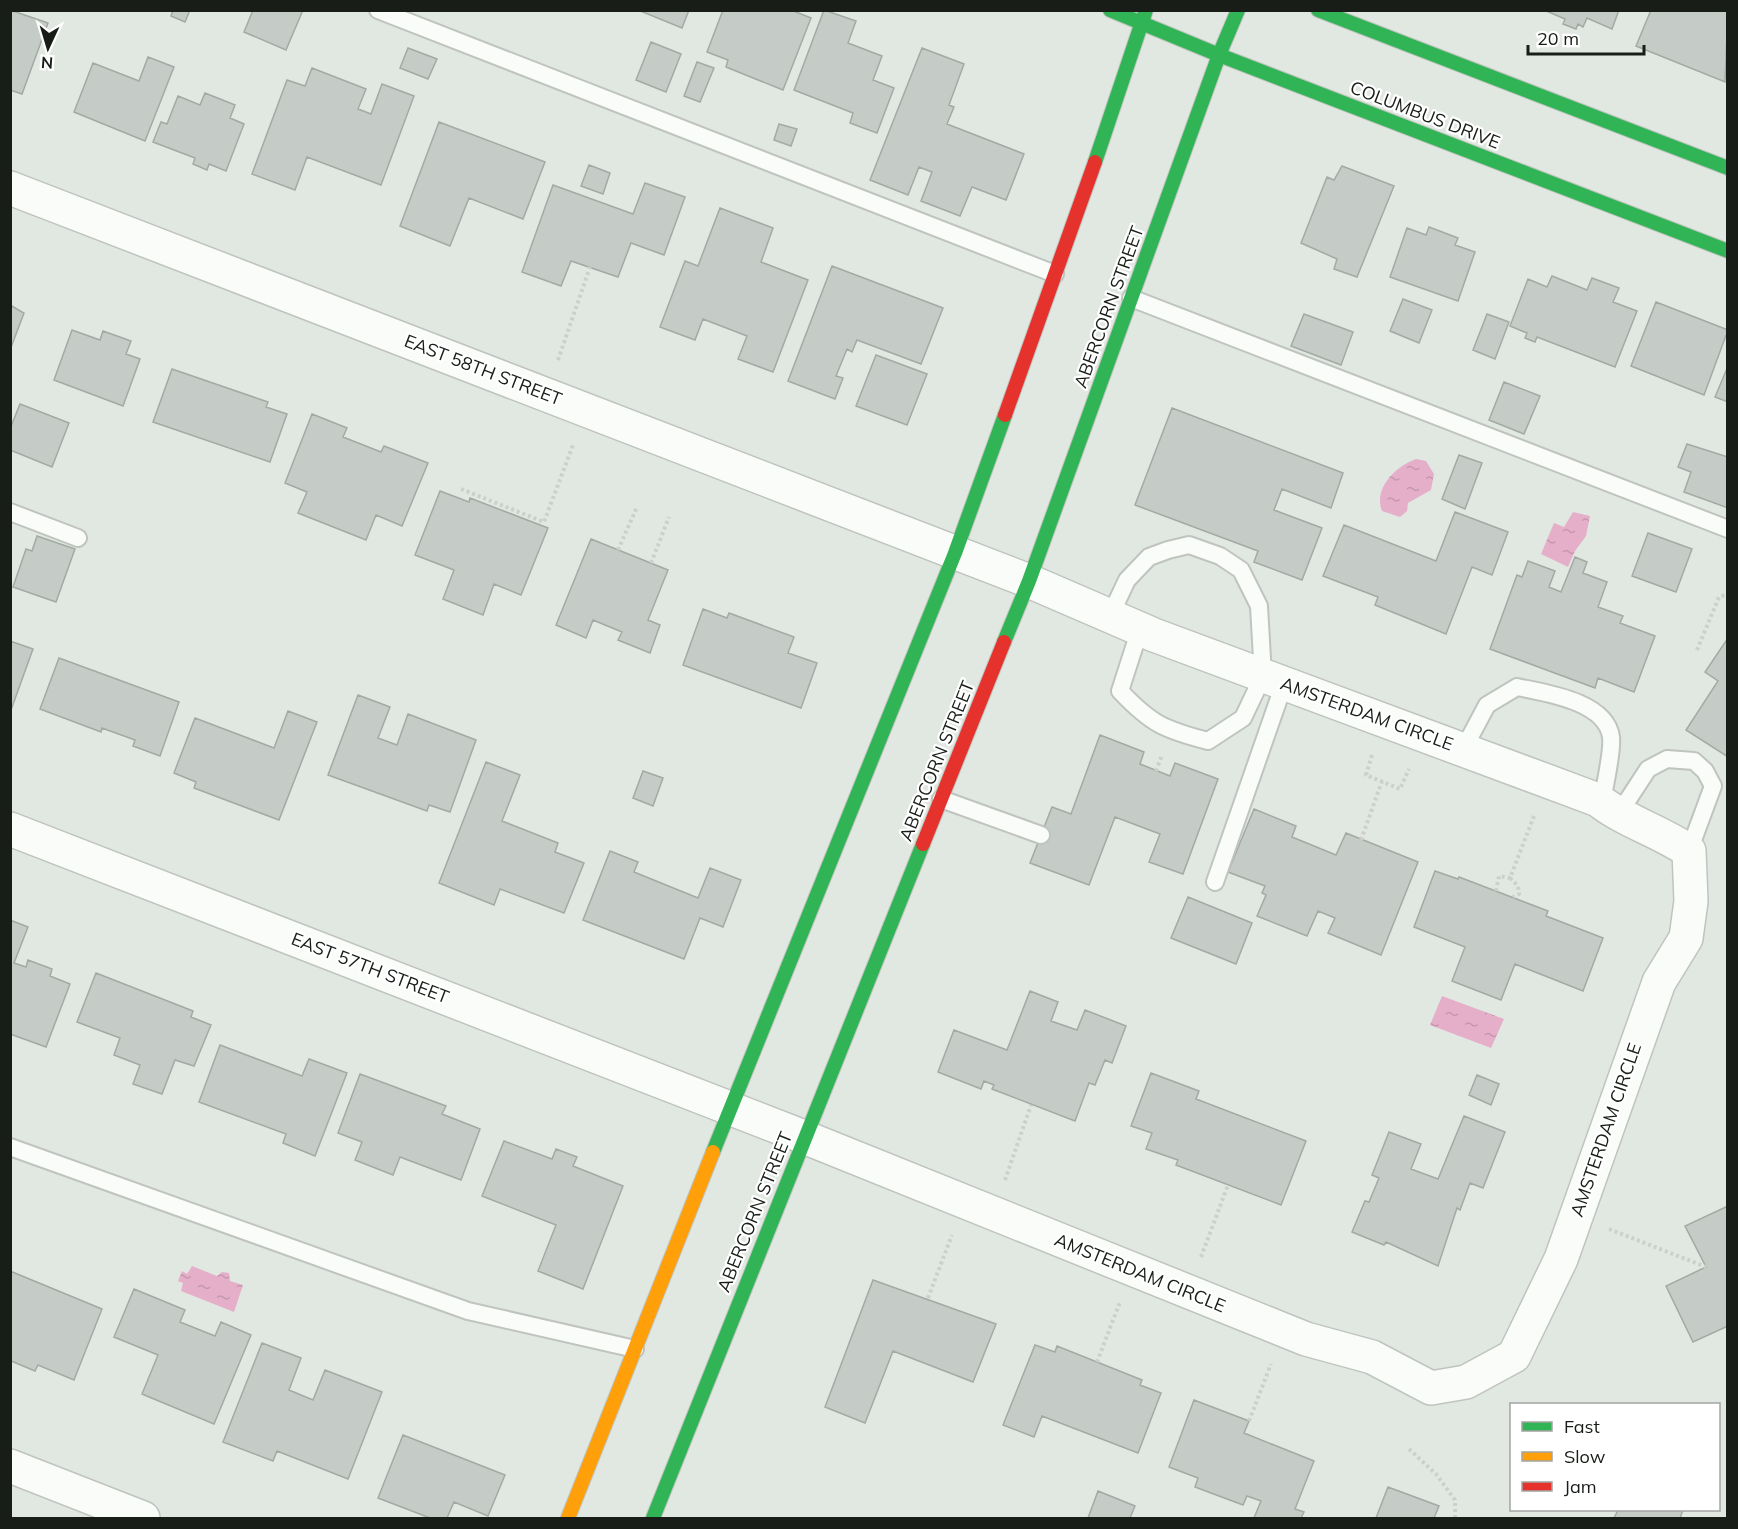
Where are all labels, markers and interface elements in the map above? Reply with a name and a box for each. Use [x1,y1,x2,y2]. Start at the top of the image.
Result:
north arrow [18,18,78,78]
scale bar [1528,18,1644,56]
text: 20 m [1537,27,1579,50]
text: N [40,53,54,73]
street label: COLUMBUS DRIVE [1347,75,1503,154]
street label: ABERCORN STREET [1068,222,1149,391]
street label: EAST 58TH STREET [401,329,565,410]
street label: AMSTERDAM CIRCLE [1278,672,1457,755]
street label: ABERCORN STREET [894,677,979,844]
street label: EAST 57TH STREET [288,927,452,1008]
street label: AMSTERDAM CIRCLE [1565,1040,1646,1220]
street label: ABERCORN STREET [712,1128,797,1295]
street label: AMSTERDAM CIRCLE [1051,1228,1229,1317]
legend [1510,1403,1720,1511]
text: Fast [1564,1415,1600,1438]
text: Slow [1564,1445,1606,1468]
text: Jam [1564,1475,1597,1498]

